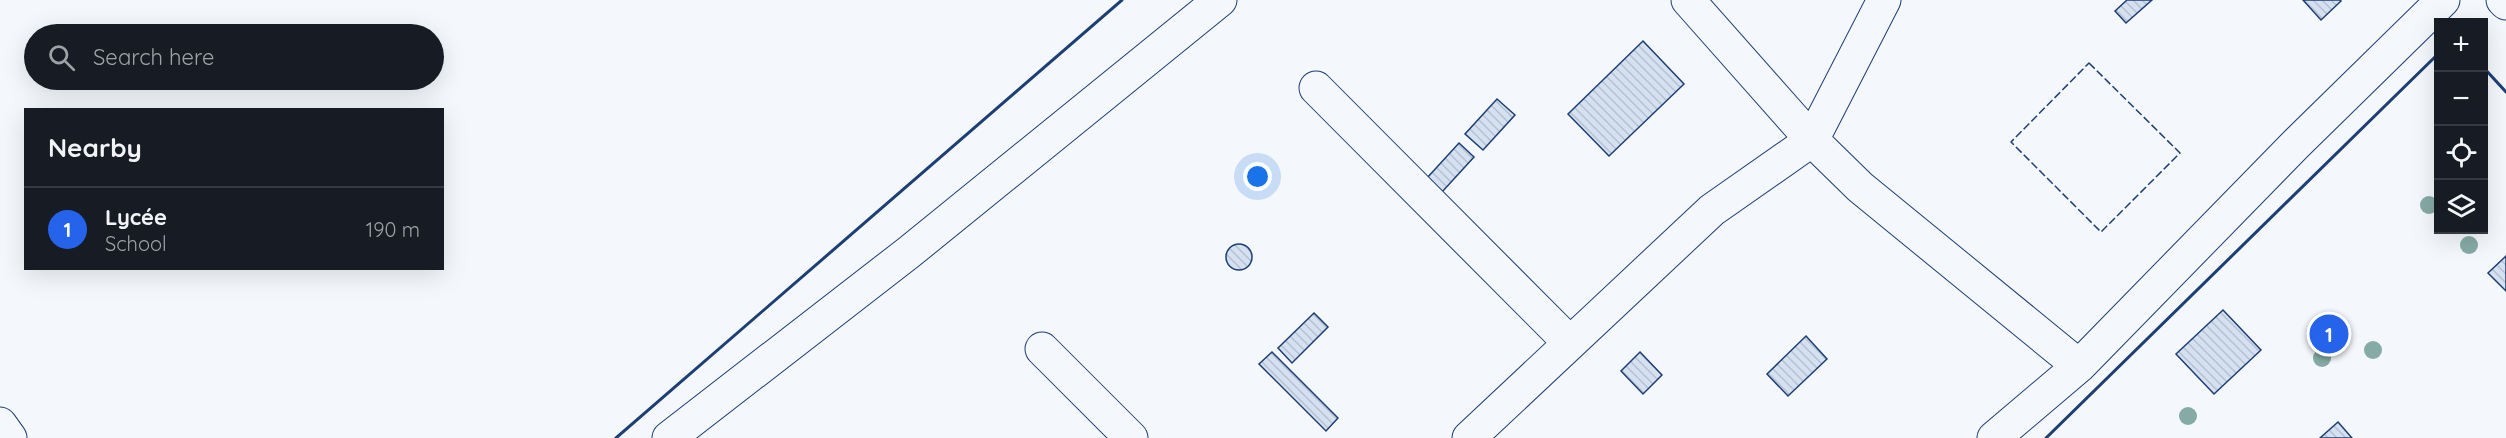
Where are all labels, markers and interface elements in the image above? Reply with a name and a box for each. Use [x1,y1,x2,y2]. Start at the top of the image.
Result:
map controls [2434,18,2488,234]
button: + [2434,18,2488,72]
search box [24,24,444,90]
icon: search [45,41,78,74]
text: Search here [93,43,214,71]
button: − [2434,72,2488,126]
button: locate [2434,126,2488,180]
text: Nearby [48,131,142,164]
your location [1243,162,1272,191]
button: layers [2434,180,2488,234]
text: Lycée [105,203,167,231]
text: 1 [64,217,71,242]
text: 190 m [366,217,420,242]
text: School [105,231,167,256]
pin: 1 [2310,312,2348,356]

